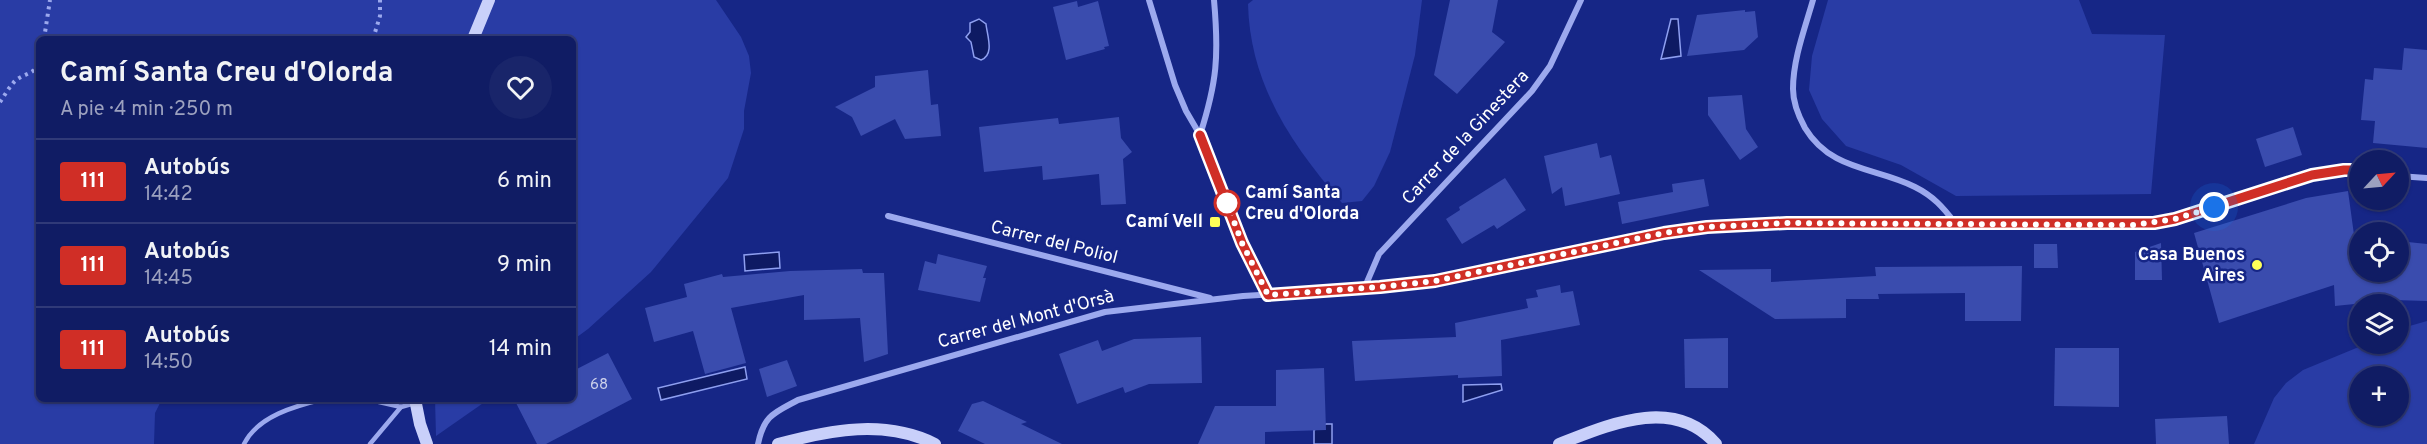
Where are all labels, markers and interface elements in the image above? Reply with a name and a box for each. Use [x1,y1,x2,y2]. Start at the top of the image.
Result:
text: Camí Santa Creu d'Olorda [60,56,393,92]
button: heart [489,56,552,119]
street label: Carrer de la Ginestera [1398,66,1534,210]
text: A pie · 4 min · 250 m [60,97,233,123]
north arrow [2349,150,2409,210]
map controls [2349,150,2409,426]
text: Autobús [144,155,230,182]
text: 111 [80,168,106,195]
text: 6 min [497,168,552,195]
text: 14:42 [144,182,193,208]
place label: Camí Santa Creu d'Olorda [1245,182,1359,226]
marker: Camí Santa Creu d'Olorda [1214,190,1240,216]
your location [2199,192,2229,222]
place label: Camí Vell [1126,211,1203,234]
marker: Camí Vell [1208,215,1222,229]
street label: Carrer del Poliol [988,216,1120,270]
button: locate [2349,222,2409,282]
text: Autobús [144,239,230,266]
place label: Casa Buenos Aires [2138,244,2245,288]
text: 111 [80,252,106,279]
text: 9 min [497,252,552,279]
marker: Casa Buenos Aires [2250,258,2264,272]
text: 14:45 [144,266,193,292]
street label: Carrer del Mont d'Orsà [935,285,1117,355]
button: layers [2349,294,2409,354]
text: Autobús [144,323,230,350]
text: 111 [80,336,106,363]
text: 14 min [489,336,552,363]
text: 14:50 [144,350,193,376]
button: + [2349,366,2409,426]
house number: 68 [590,376,608,395]

